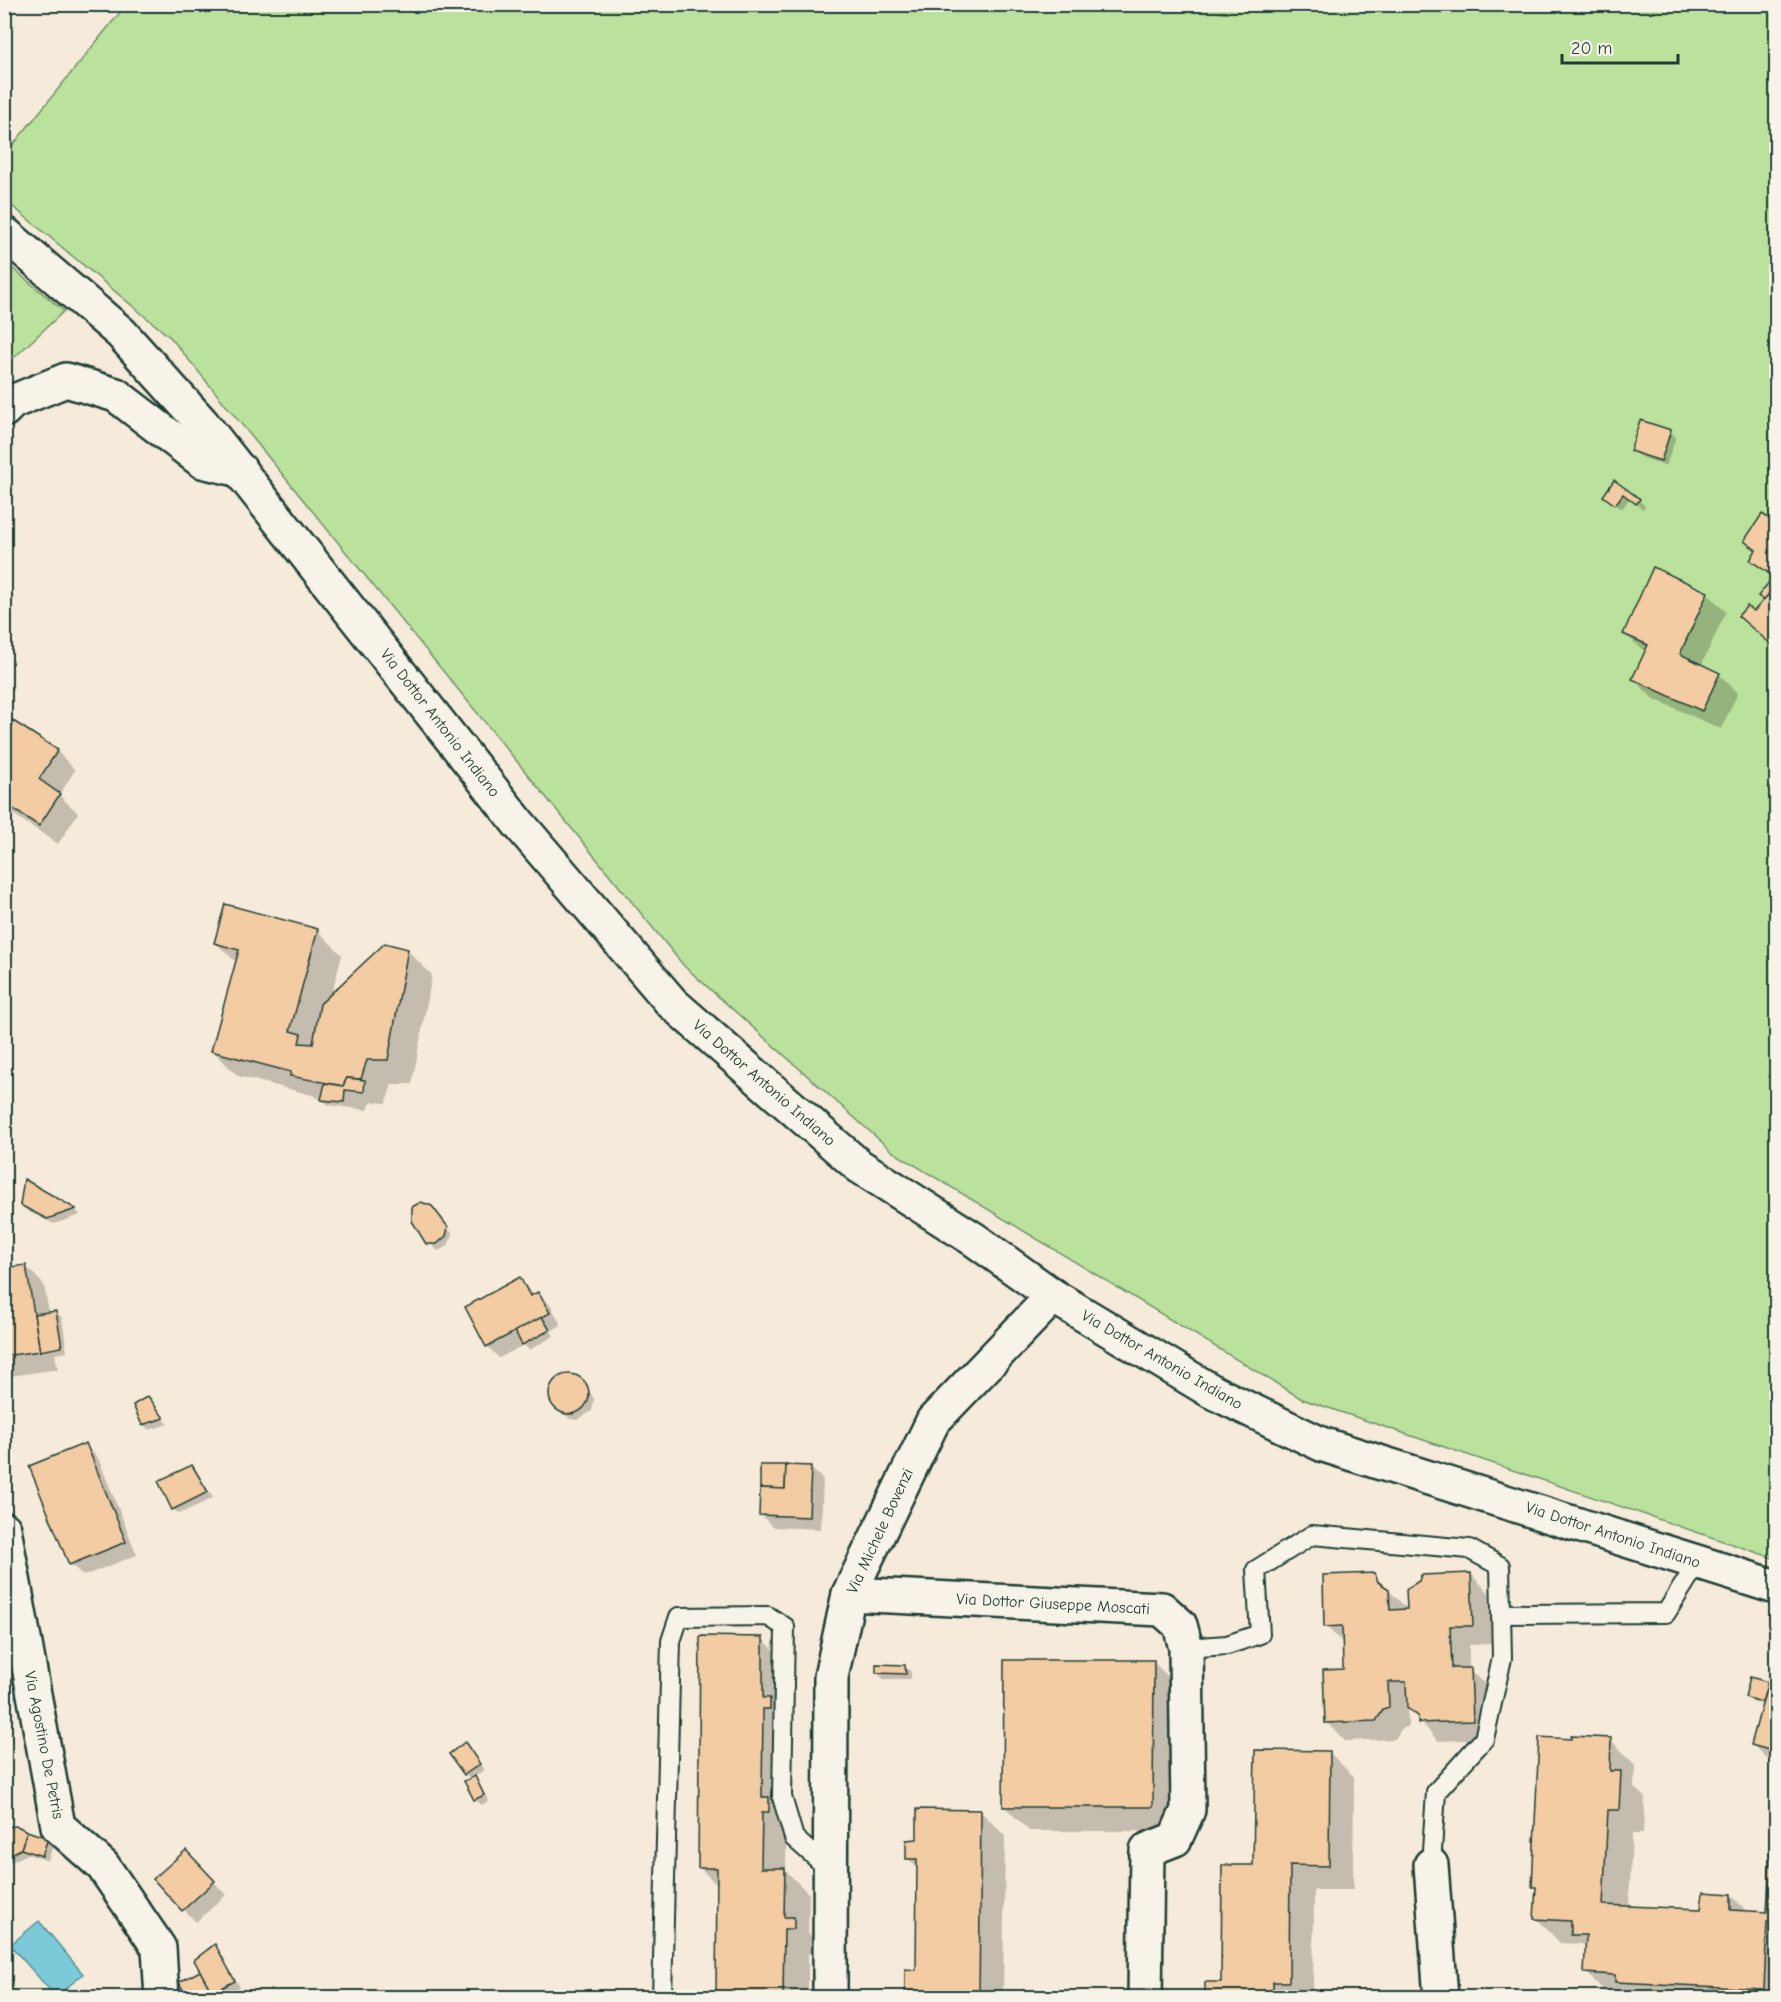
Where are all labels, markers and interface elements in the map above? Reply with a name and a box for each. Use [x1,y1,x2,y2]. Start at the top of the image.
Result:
scale bar [1562,27,1678,65]
text: 20 m [1571,38,1612,59]
street label: Via Dottor Antonio Indiano [377,645,503,801]
street label: Via Dottor Antonio Indiano [689,1016,839,1150]
street label: Via Dottor Antonio Indiano [1078,1306,1246,1414]
street label: Via Michele Bovenzi [843,1466,917,1596]
street label: Via Dottor Antonio Indiano [1523,1498,1703,1572]
street label: Via Dottor Giuseppe Moscati [956,1590,1150,1618]
street label: Via Agostino De Petris [21,1669,67,1821]

